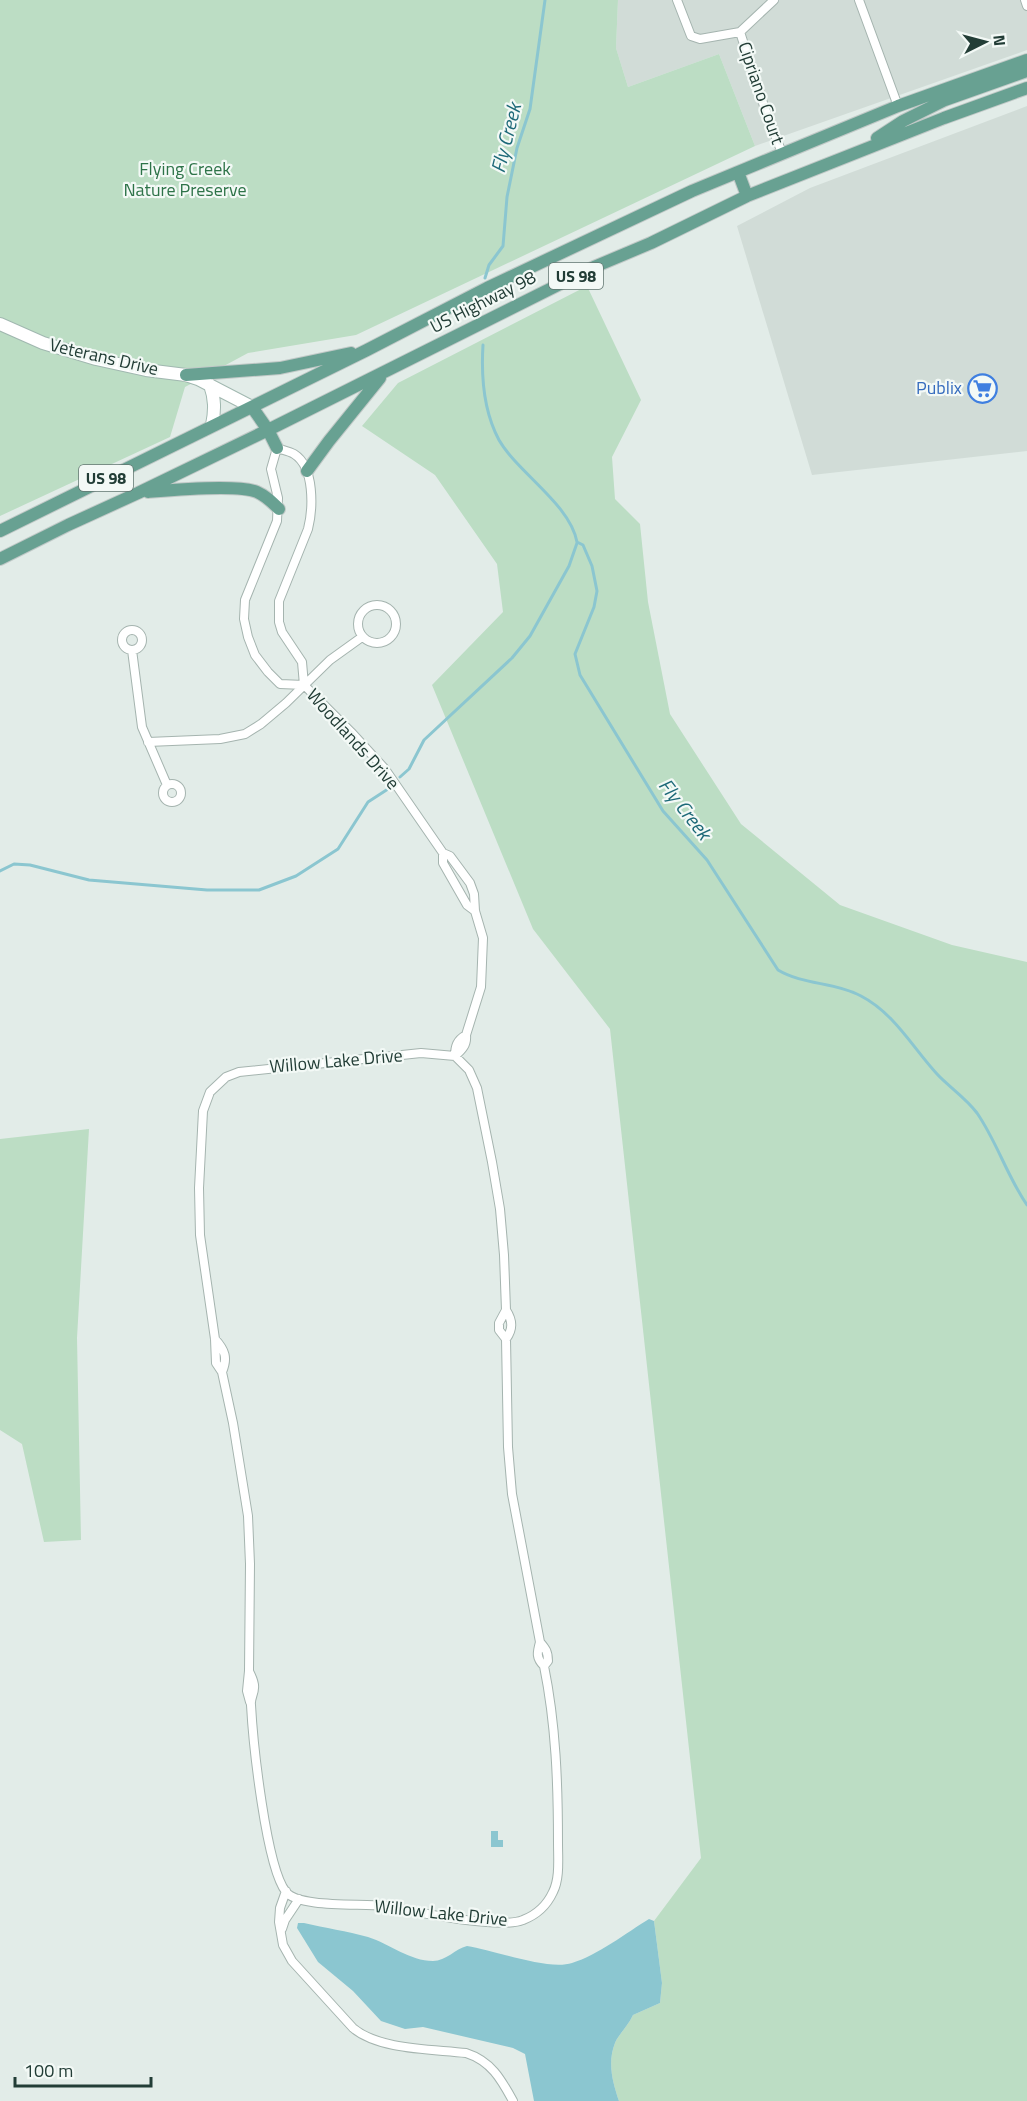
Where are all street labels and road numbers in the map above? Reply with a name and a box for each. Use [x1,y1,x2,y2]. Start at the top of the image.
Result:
street label: Cipriano Court [731,38,792,148]
street label: US Highway 98 [425,263,540,340]
road number: US 98 [549,263,603,289]
street label: Veterans Drive [47,331,161,382]
road number: US 98 [79,465,133,491]
street label: Woodlands Drive [300,682,406,795]
street label: Willow Lake Drive [268,1041,404,1080]
street label: Willow Lake Drive [373,1892,509,1933]

